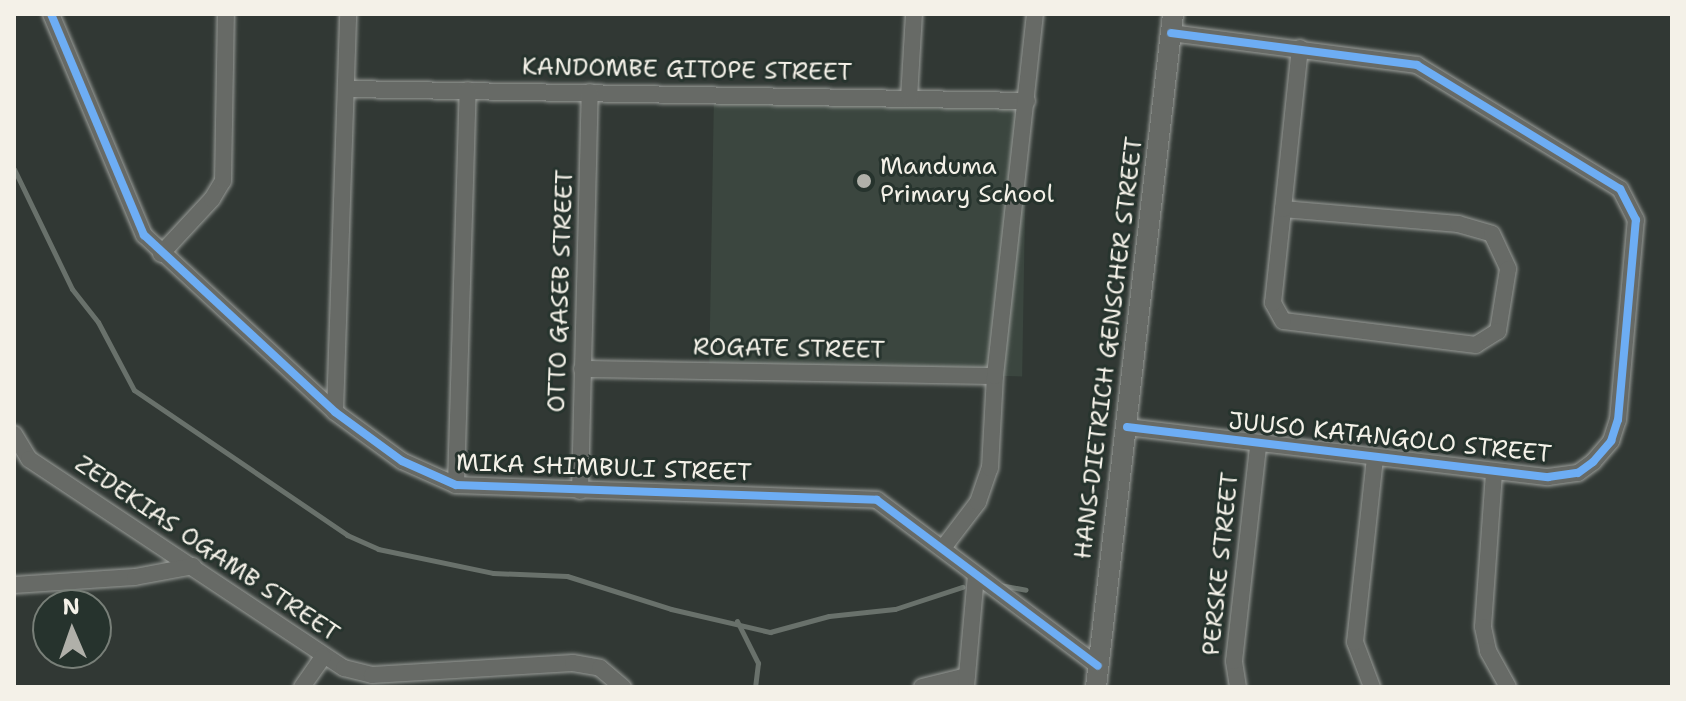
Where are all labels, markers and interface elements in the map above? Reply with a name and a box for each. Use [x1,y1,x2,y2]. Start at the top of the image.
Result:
street label: KANDOMBE GITOPE STREET [521,53,853,87]
street label: HANS-DIETRICH GENSCHER STREET [1069,135,1149,561]
place label: Manduma Primary School [880,153,1054,209]
street label: OTTO GASEB STREET [542,169,580,413]
marker: Manduma Primary School [855,172,873,190]
street label: ROGATE STREET [693,333,885,365]
street label: JUUSO KATANGOLO STREET [1227,407,1553,469]
street label: MIKA SHIMBULI STREET [456,448,752,488]
street label: ZEDEKIAS OGAMB STREET [69,450,345,648]
street label: PERSKE STREET [1197,471,1245,657]
north arrow [32,589,112,669]
text: N [62,592,80,621]

